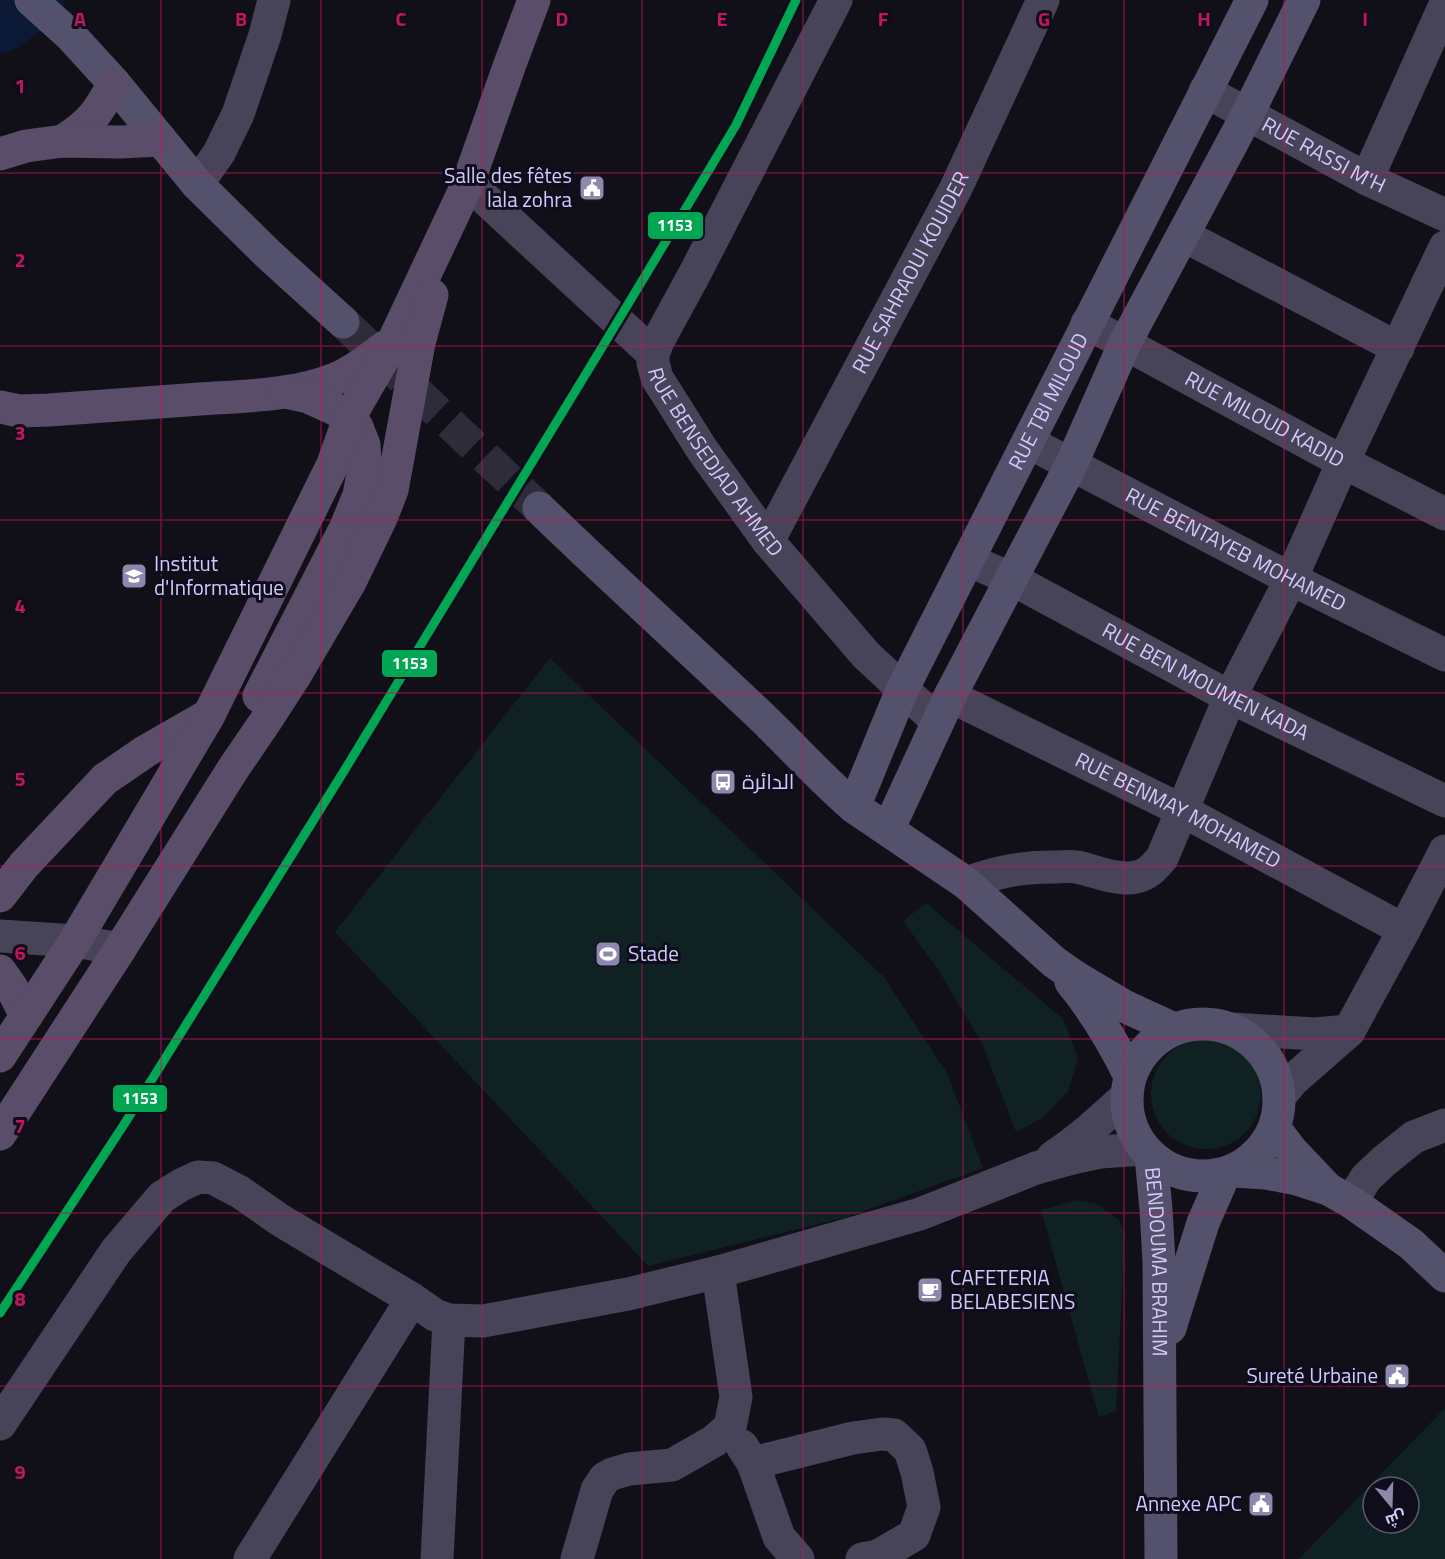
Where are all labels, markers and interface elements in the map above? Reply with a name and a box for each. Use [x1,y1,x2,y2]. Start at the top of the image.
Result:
text: A [74,3,86,34]
text: B [235,3,247,34]
text: C [396,3,407,34]
text: D [556,3,568,34]
text: E [716,3,728,34]
text: F [878,3,889,34]
text: G [1038,3,1050,34]
text: H [1197,3,1211,34]
text: I [1362,3,1368,34]
text: 1 [14,70,26,101]
street label: RUE RASSI M'H [1256,108,1391,201]
place label: Salle des fêtes lala zohra [444,159,572,215]
street label: RUE SAHRAOUI KOUIDER [843,166,977,379]
public building icon: Salle des fêtes lala zohra [577,173,607,203]
line badge: 1153 [647,211,704,240]
text: 1153 [657,213,693,237]
text: 2 [14,244,26,275]
street label: RUE TBI MILOUD [999,327,1096,475]
street label: RUE MILOUD KADID [1179,362,1351,475]
street label: RUE BENSEDJAD AHMED [640,364,792,563]
text: 3 [14,417,26,448]
street label: RUE BENTAYEB MOHAMED [1120,479,1352,619]
place label: Institut d'Informatique [154,547,284,603]
school or university icon: Institut d'Informatique [119,561,149,591]
text: 4 [14,590,26,621]
street label: RUE BEN MOUMEN KADA [1097,614,1315,748]
line badge: 1153 [381,649,438,678]
text: 1153 [392,651,428,675]
street label: RUE BENMAY MOHAMED [1070,743,1287,876]
text: 5 [14,763,26,794]
place label: الدائرة [742,765,794,797]
bus stop icon: الدائرة [708,767,738,797]
text: 6 [14,937,26,968]
place label: Stade [628,937,679,969]
sports icon: Stade [593,939,623,969]
line badge: 1153 [112,1084,168,1113]
text: 1153 [122,1086,158,1110]
text: 7 [14,1110,26,1141]
street label: BENDOUMA BRAHIM [1137,1165,1177,1357]
place label: CAFETERIA BELABESIENS [950,1261,1075,1317]
cafe icon: CAFETERIA BELABESIENS [915,1275,945,1305]
text: 8 [14,1283,26,1314]
place label: Sureté Urbaine [1246,1359,1378,1391]
public building icon: Sureté Urbaine [1382,1361,1412,1391]
text: 9 [14,1456,26,1487]
north arrow [1361,1475,1421,1535]
place label: Annexe APC [1136,1487,1242,1519]
public building icon: Annexe APC [1246,1489,1276,1519]
text: ش [1382,1504,1409,1534]

